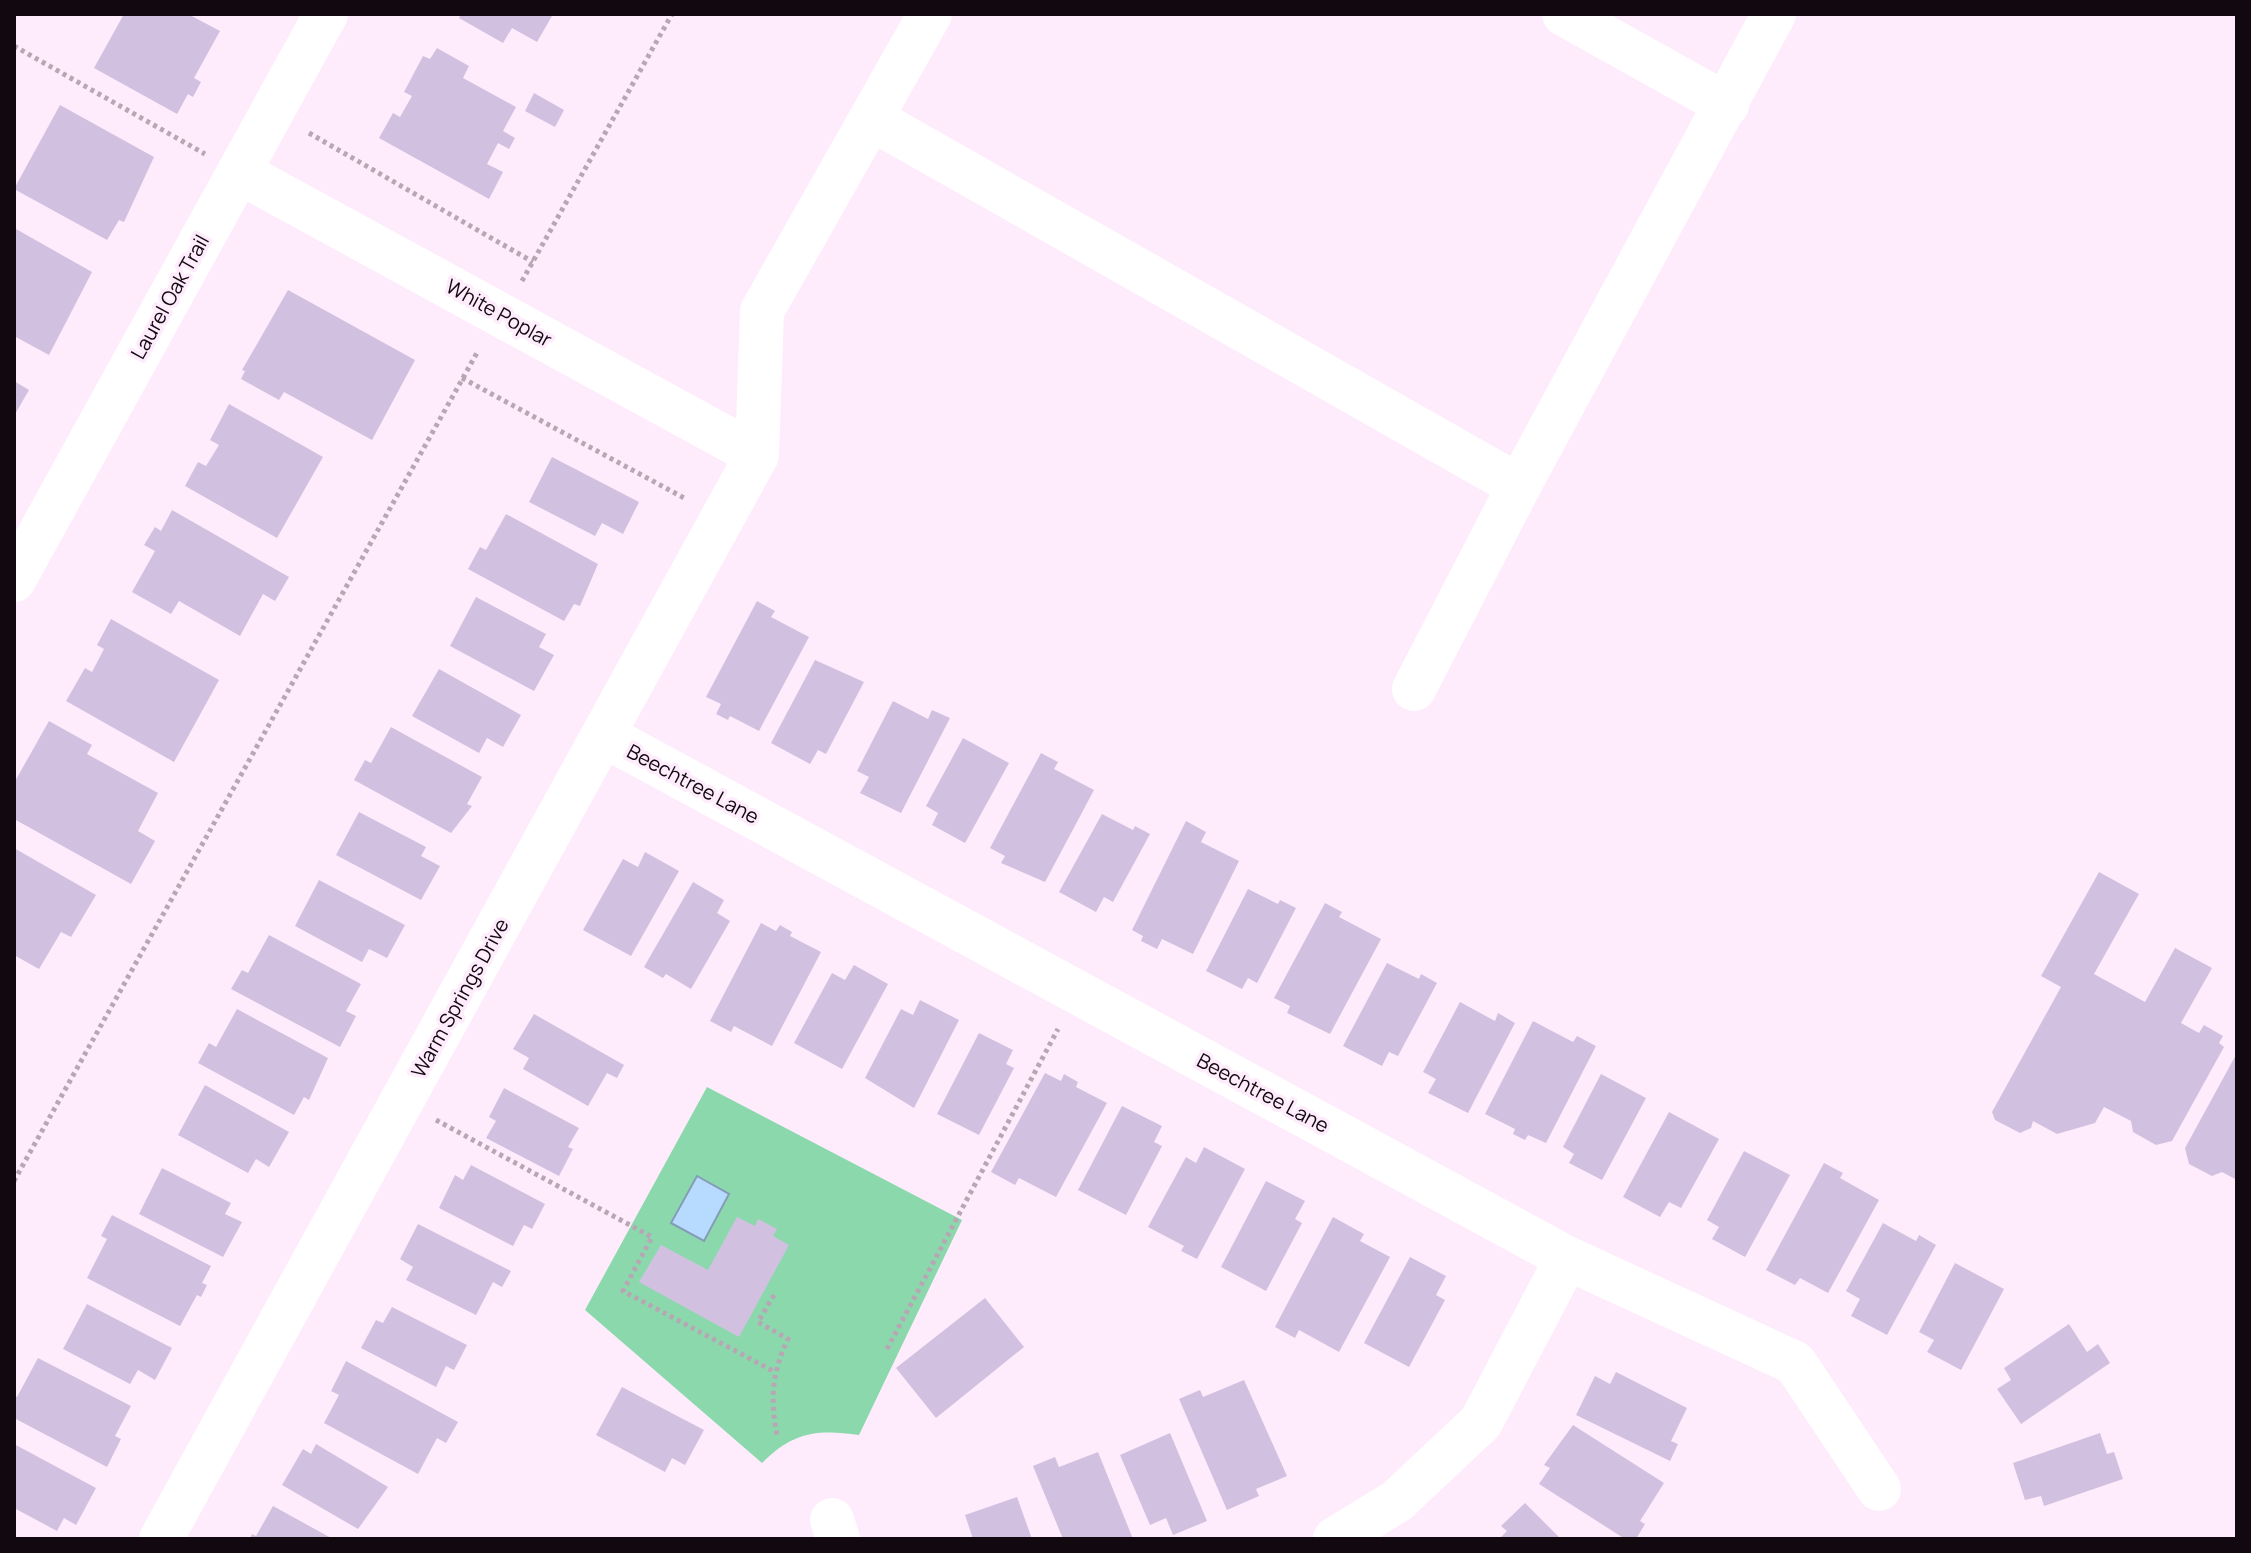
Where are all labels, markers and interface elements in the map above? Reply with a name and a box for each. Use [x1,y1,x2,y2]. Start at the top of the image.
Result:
street label: Laurel Oak Trail [124,230,215,364]
street label: White Poplar [441,272,557,353]
street label: Beechtree Lane [623,737,764,830]
street label: Warm Springs Drive [405,913,515,1082]
street label: Beechtree Lane [1193,1046,1334,1139]

